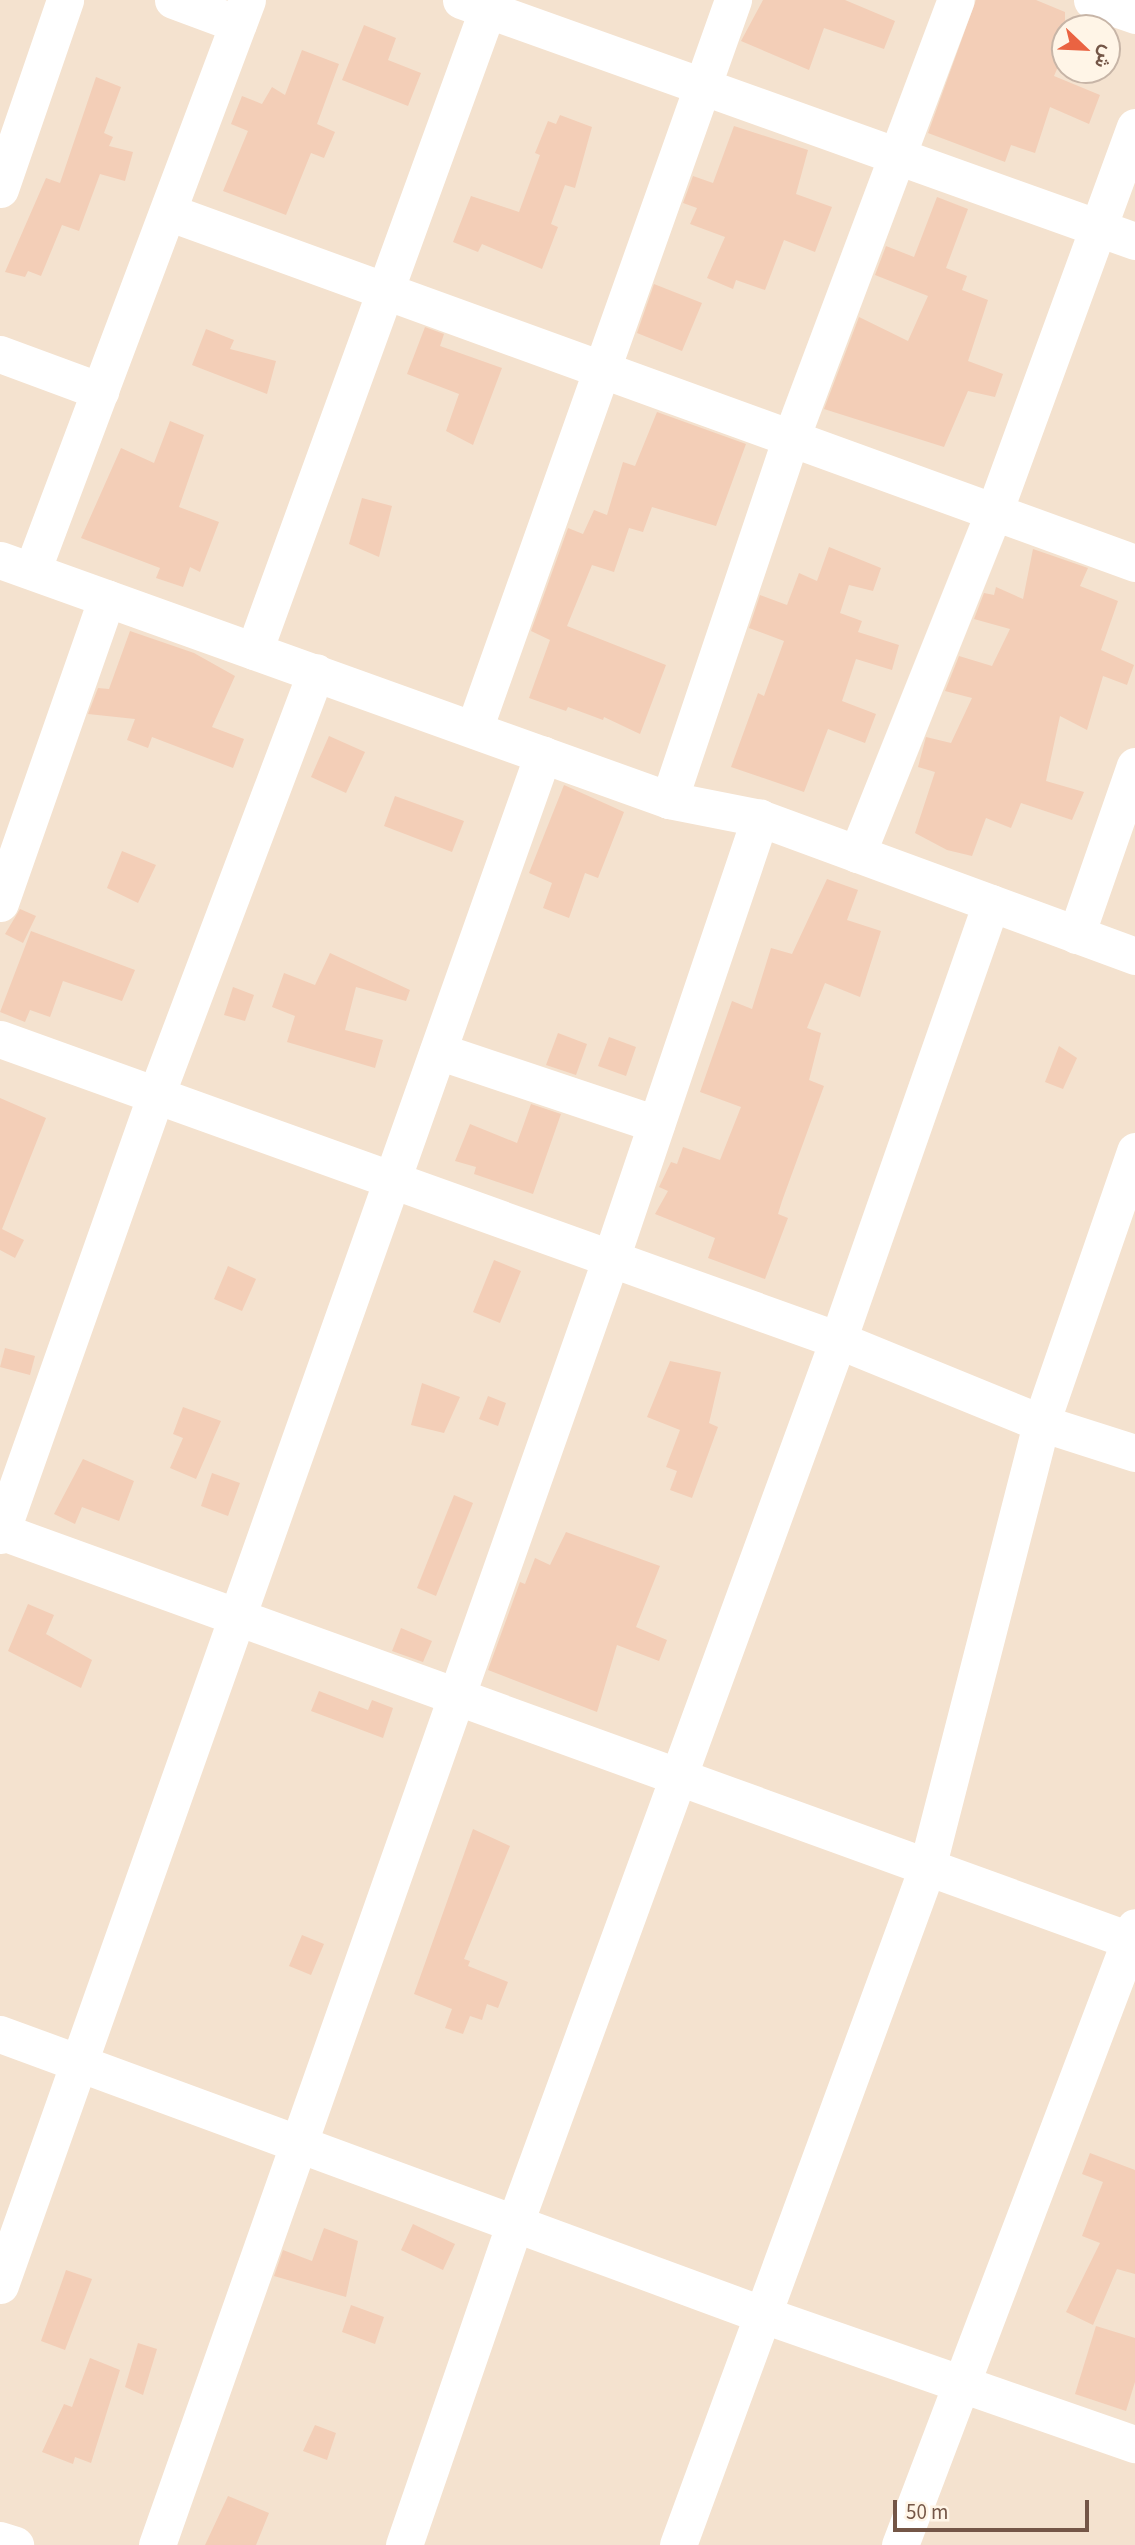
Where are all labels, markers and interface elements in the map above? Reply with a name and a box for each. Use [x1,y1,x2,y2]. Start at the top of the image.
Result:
north arrow [1051,14,1121,84]
text: ش [1087,41,1121,72]
scale bar [897,2486,1093,2530]
text: 50 m [906,2497,948,2527]

